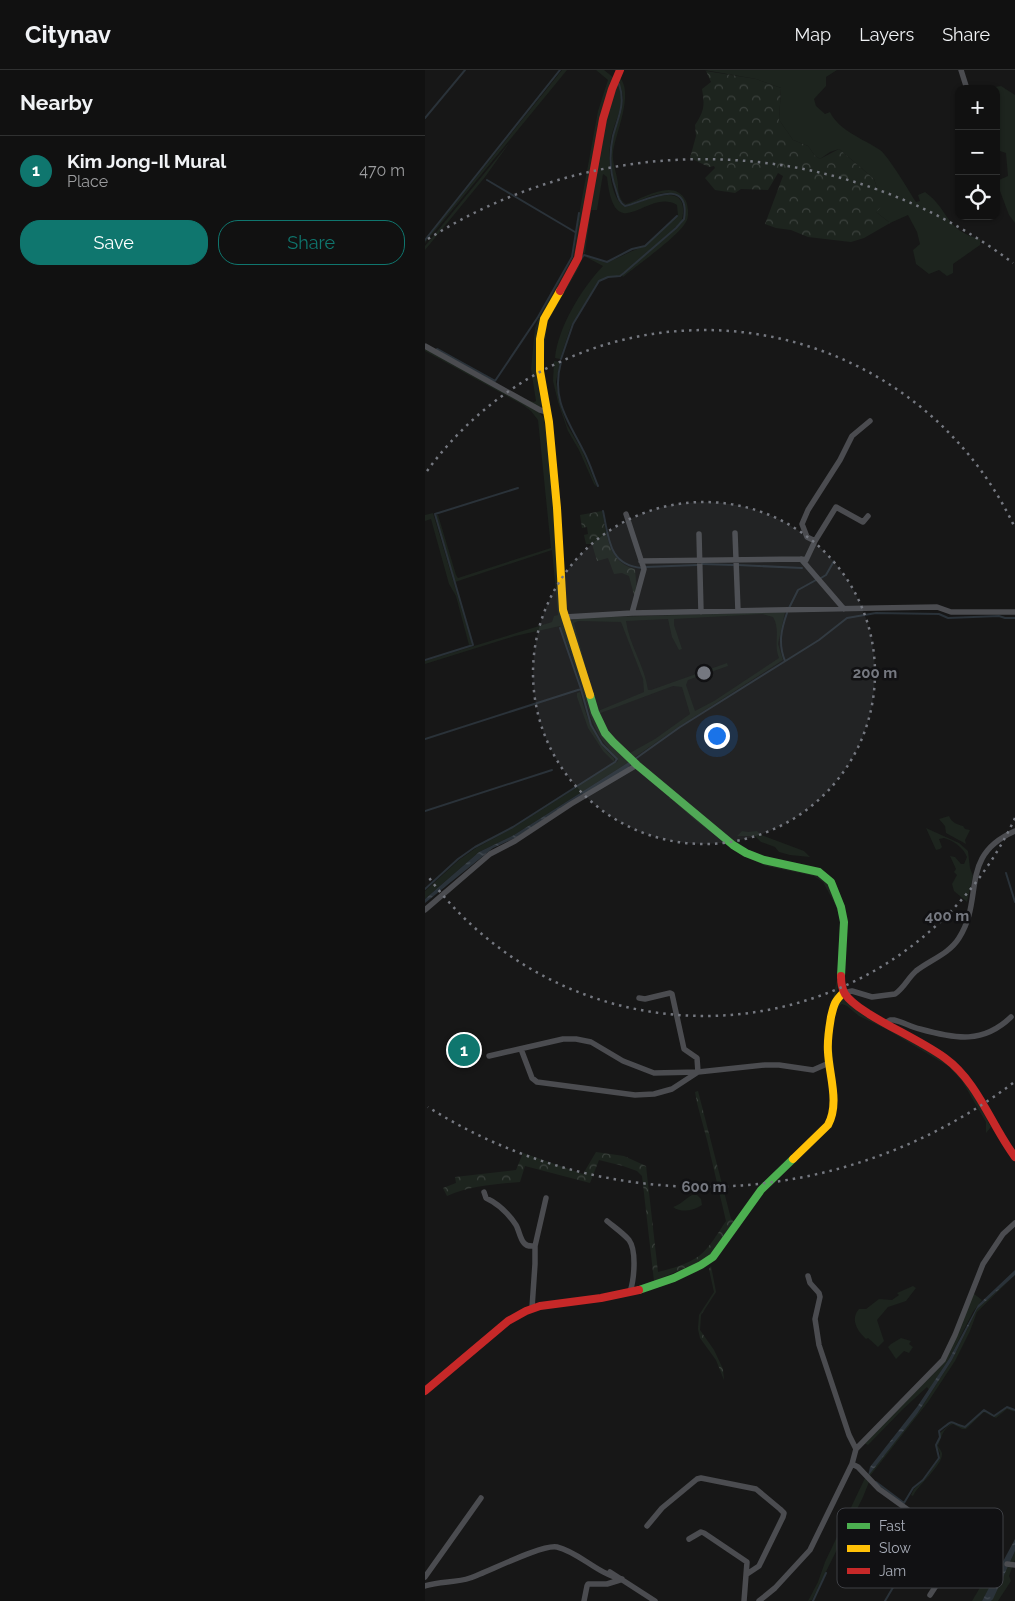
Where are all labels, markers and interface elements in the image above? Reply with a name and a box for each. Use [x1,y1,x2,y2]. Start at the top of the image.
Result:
text: Citynav [25,20,111,49]
text: Map [795,24,831,45]
text: Layers [859,24,914,45]
text: Share [942,24,990,45]
map controls [955,85,1000,220]
button: + [955,85,1000,130]
text: Nearby [20,90,93,115]
button: − [955,130,1000,175]
text: Kim Jong-Il Mural [67,150,226,172]
text: 1 [32,161,40,180]
text: 470 m [359,161,405,180]
text: Place [67,172,108,191]
button: locate [955,175,1000,220]
button: Save [20,220,208,265]
button: Share [218,220,405,265]
centre of rings [695,664,713,682]
text: 200 m [853,664,897,682]
your location [704,723,730,749]
text: 400 m [925,907,969,925]
pin: 1 [448,1031,480,1069]
text: 600 m [681,1178,727,1196]
legend [837,1508,1003,1588]
text: Fast [879,1518,906,1534]
text: Slow [879,1540,911,1556]
text: Jam [879,1563,906,1579]

